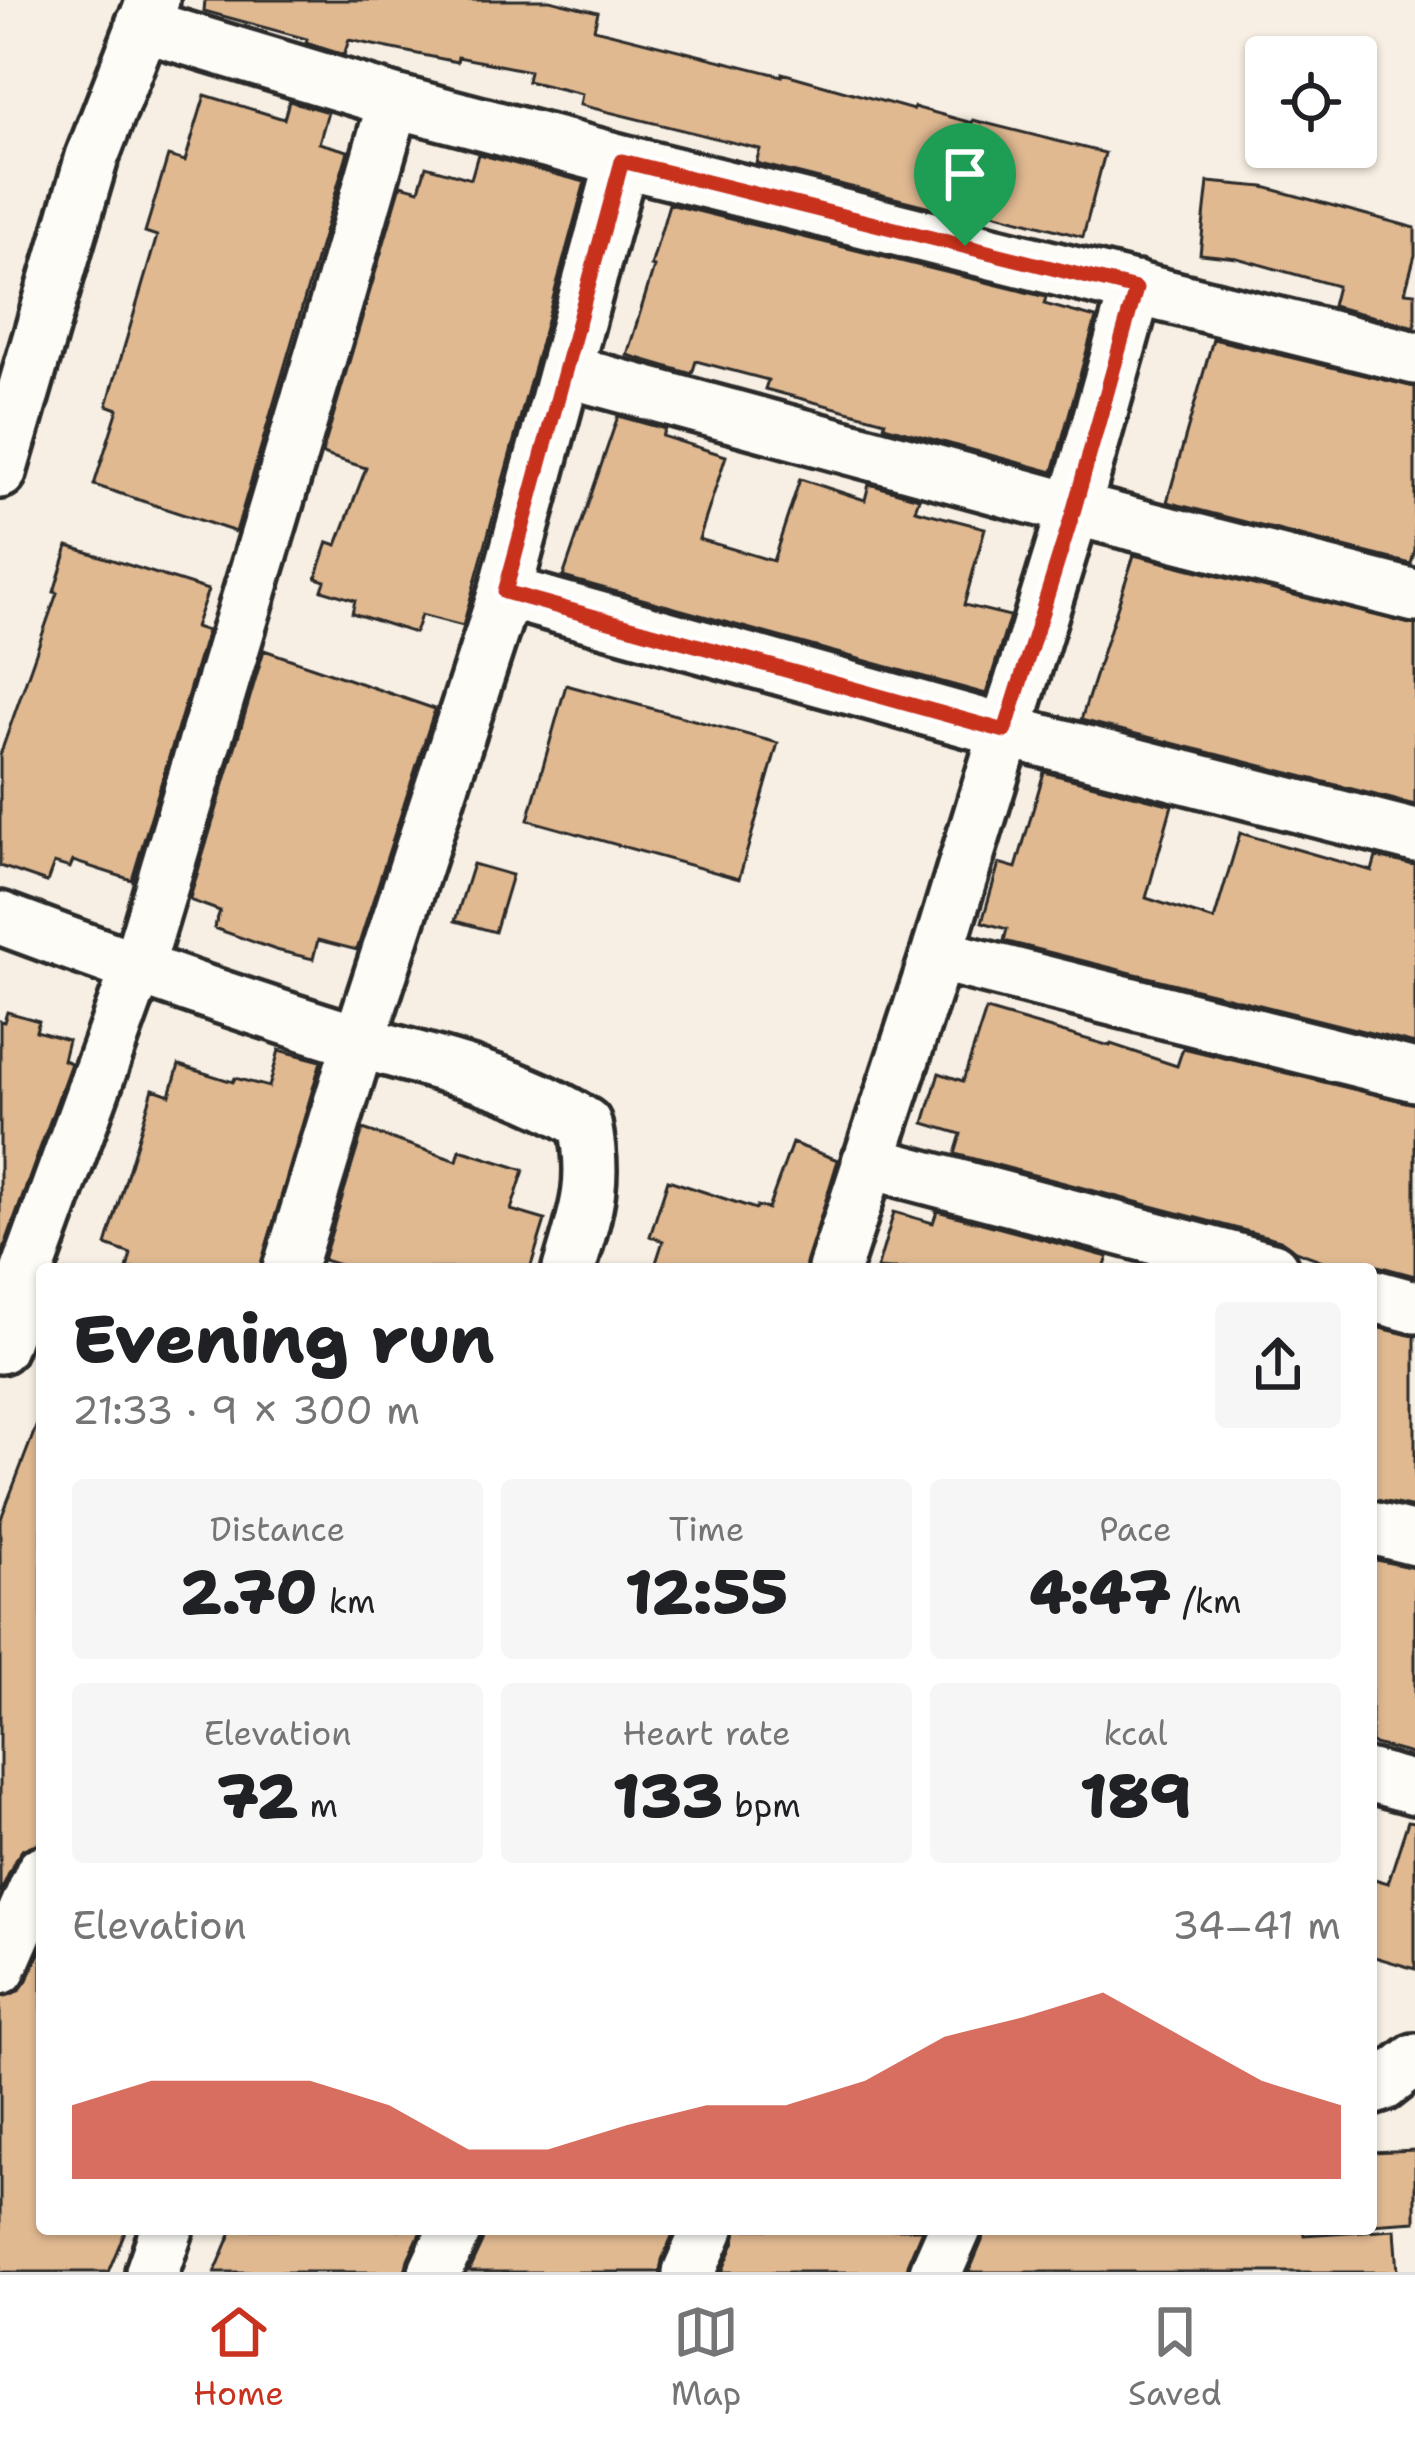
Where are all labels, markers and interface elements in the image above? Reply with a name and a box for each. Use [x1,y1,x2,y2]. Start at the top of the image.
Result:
map controls [1245,36,1377,168]
button: locate [1245,36,1377,168]
pin [914,123,1016,246]
icon: arrive [932,141,998,207]
text: Evening run [72,1295,495,1383]
button: share [1215,1302,1341,1428]
text: 21:33 · 9 × 300 m [72,1384,420,1436]
text: Distance [210,1507,345,1552]
text: Time [669,1507,744,1552]
text: Pace [1099,1507,1172,1552]
text: 2.70 [180,1552,317,1632]
text: 12:55 [625,1552,788,1632]
text: 4:47 [1030,1552,1171,1632]
text: km [317,1579,375,1624]
text: /km [1171,1579,1242,1624]
text: Elevation [204,1711,351,1756]
text: Heart rate [622,1711,791,1756]
text: kcal [1103,1711,1168,1756]
text: 72 [217,1756,298,1836]
text: 133 [612,1756,723,1836]
text: 189 [1079,1756,1192,1836]
text: m [298,1783,338,1828]
text: bpm [723,1783,801,1828]
text: Elevation [72,1899,247,1951]
text: 34–41 m [1172,1899,1341,1951]
tab: Home [193,2299,284,2416]
tab: Map [671,2299,741,2416]
tab: Saved [1128,2299,1222,2416]

